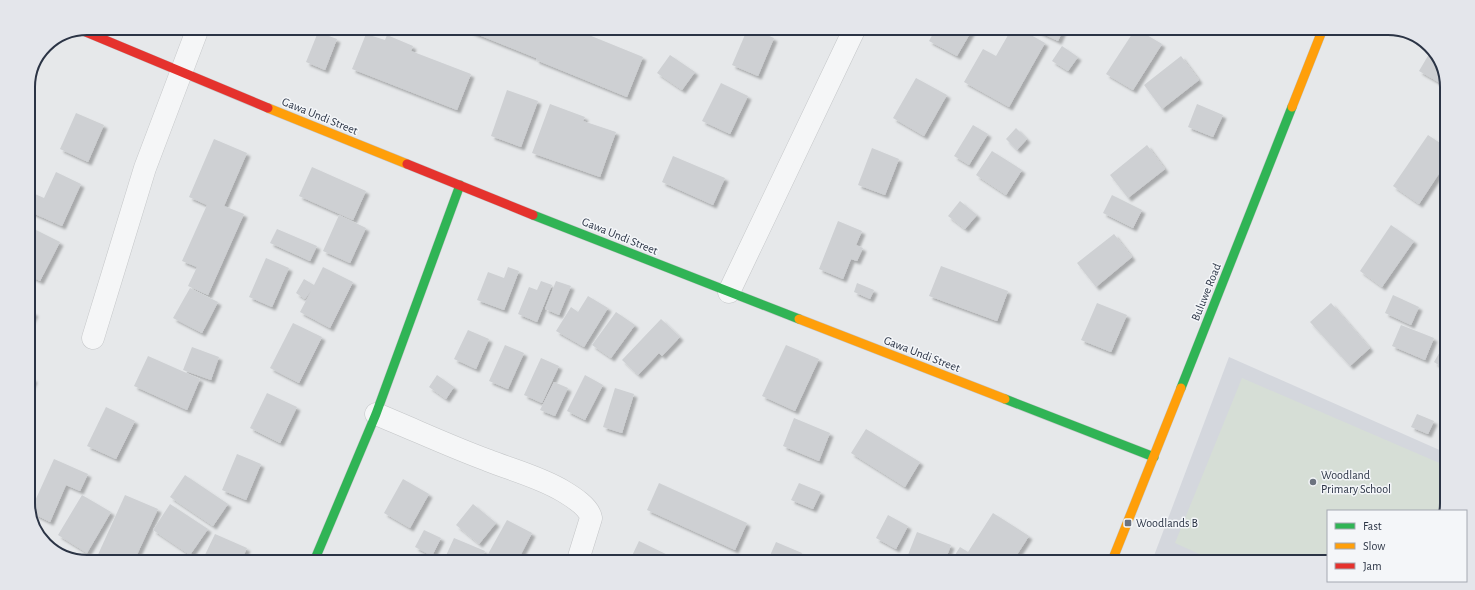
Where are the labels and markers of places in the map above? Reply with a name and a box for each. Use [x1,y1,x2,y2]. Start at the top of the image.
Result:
place label: Woodland Primary School [1321,469,1391,496]
marker: Woodland Primary School [1308,477,1318,487]
place label: Woodlands B [1136,517,1198,529]
marker: Woodlands B [1123,518,1133,528]

